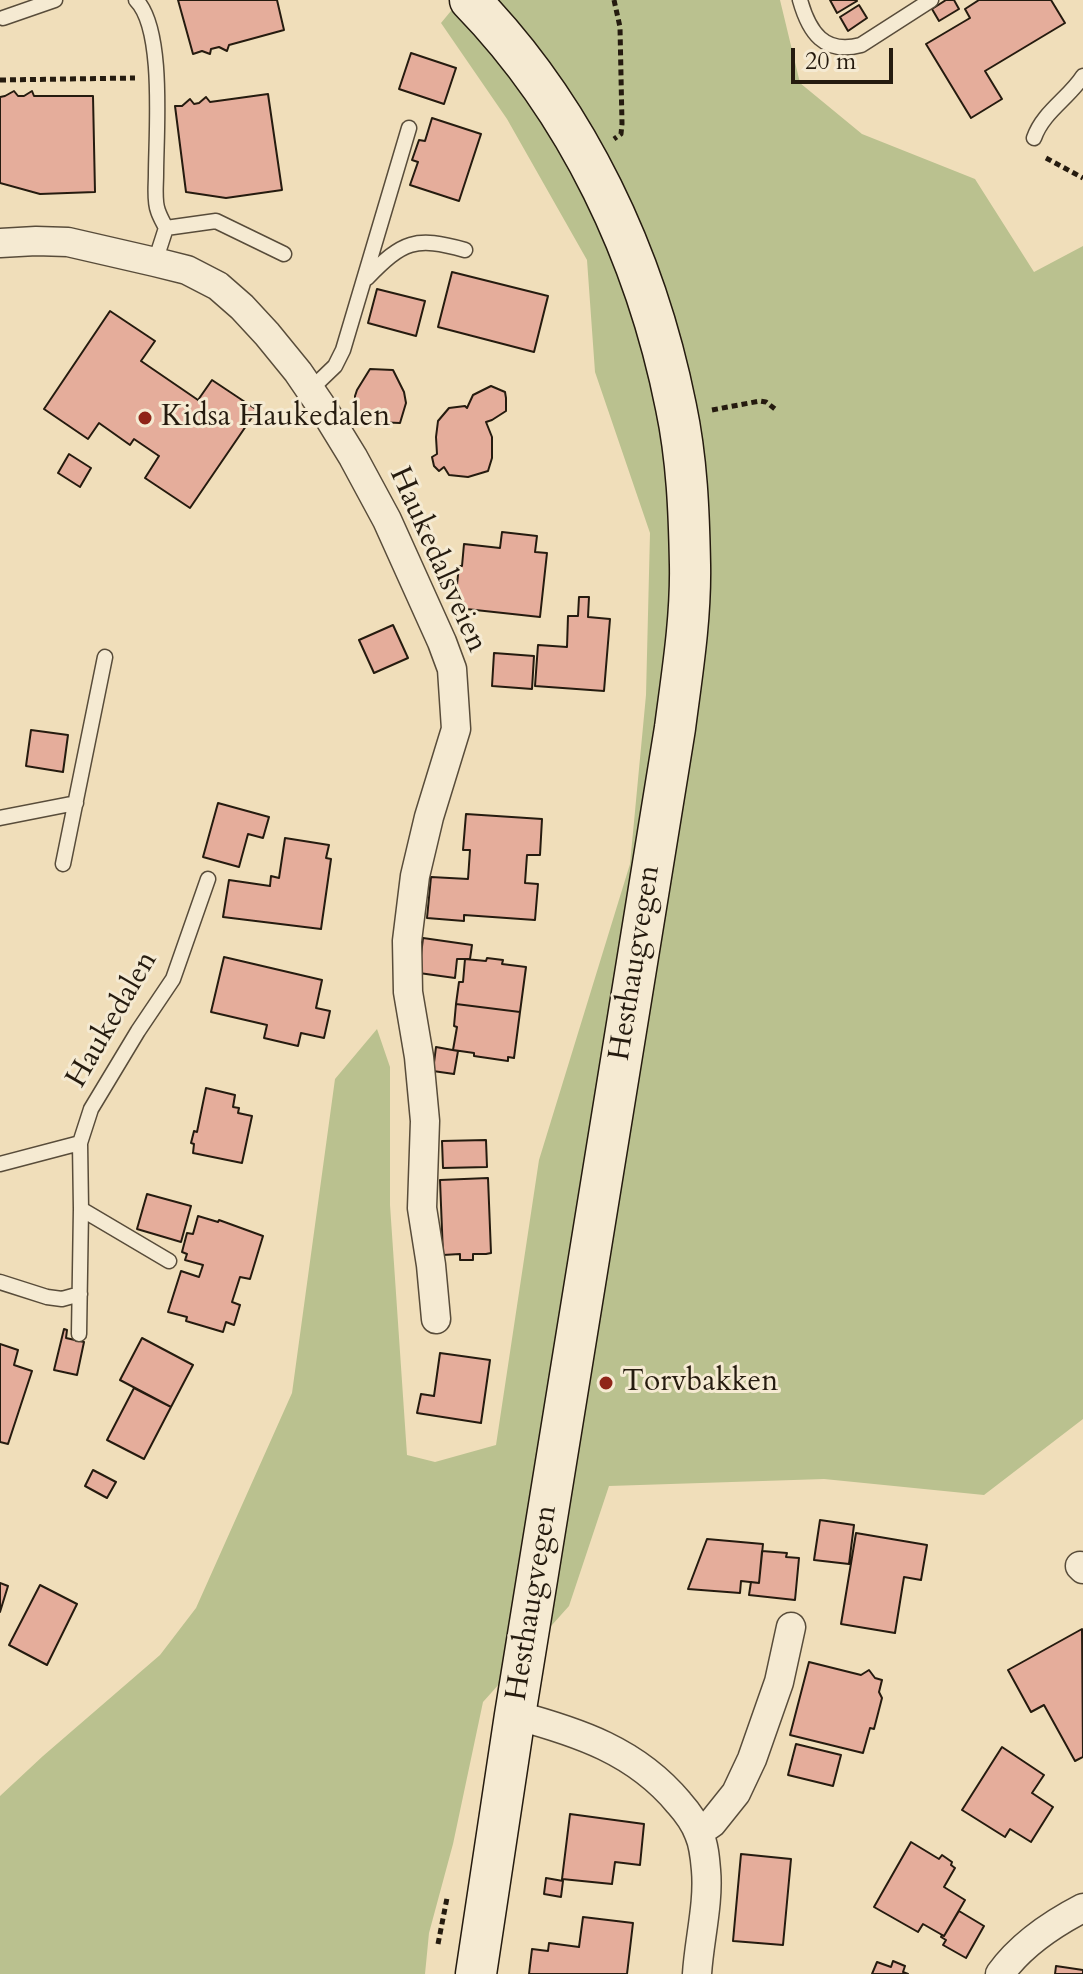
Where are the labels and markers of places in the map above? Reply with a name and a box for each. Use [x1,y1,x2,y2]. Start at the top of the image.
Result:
place label: Kidsa Haukedalen [161,400,390,436]
marker: Kidsa Haukedalen [136,409,154,427]
place label: Torvbakken [622,1365,778,1401]
marker: Torvbakken [597,1374,615,1392]

